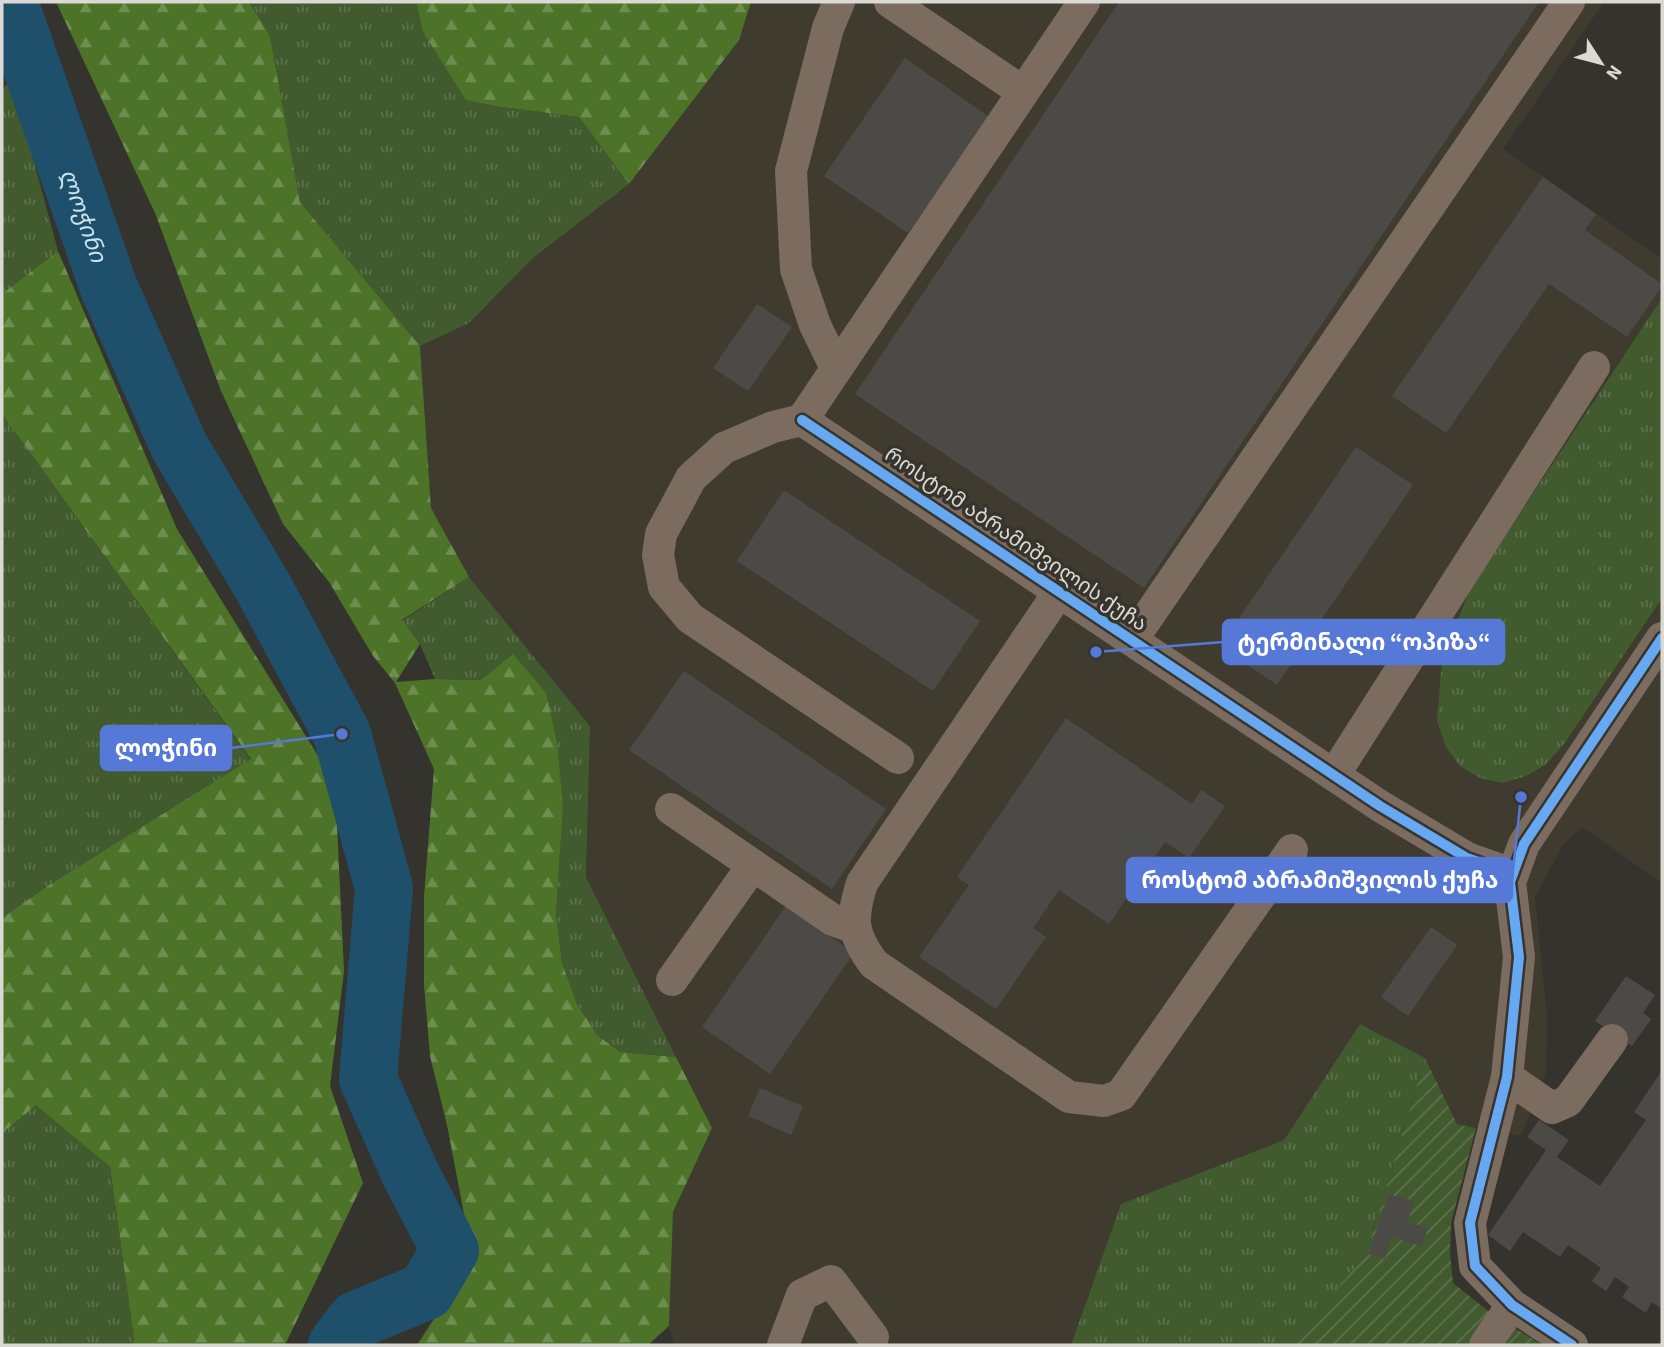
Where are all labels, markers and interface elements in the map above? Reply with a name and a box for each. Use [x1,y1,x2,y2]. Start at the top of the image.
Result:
north arrow [1566,28,1636,98]
text: N [1599,59,1628,85]
water label: ლოჭინი [52,164,115,267]
street label: როსტომ აბრამიშვილის ქუჩა [879,440,1153,638]
callout: ტერმინალი “ოპიზა“ [1223,620,1504,664]
text: ტერმინალი “ოპიზა“ [1238,626,1490,659]
callout: ლოჭინი [101,726,231,770]
text: ლოჭინი [115,732,217,765]
callout: როსტომ აბრამიშვილის ქუჩა [1127,858,1512,902]
text: როსტომ აბრამიშვილის ქუჩა [1142,864,1498,897]

